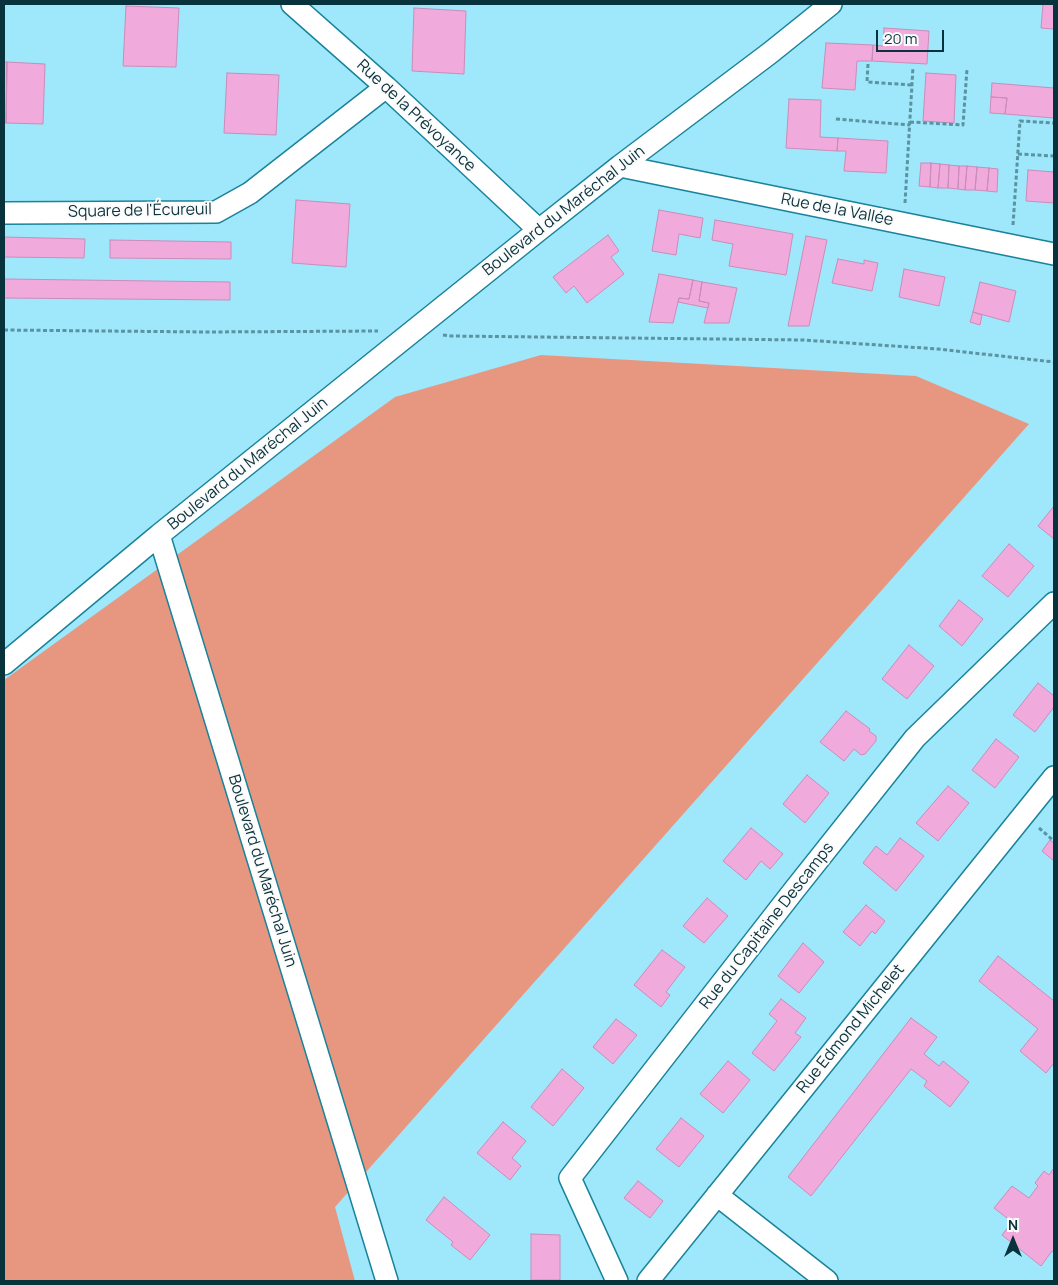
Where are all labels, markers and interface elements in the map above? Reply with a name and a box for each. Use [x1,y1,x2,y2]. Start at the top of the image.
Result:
scale bar [878,20,946,52]
text: 20 m [884,28,917,49]
street label: Rue de la Prévoyance [352,56,480,176]
street label: Boulevard du Maréchal Juin [479,142,649,280]
street label: Rue de la Vallée [779,190,895,230]
street label: Square de l'Écureuil [68,200,212,222]
street label: Boulevard du Maréchal Juin [164,393,332,535]
street label: Boulevard du Maréchal Juin [224,772,300,970]
street label: Rue du Capitaine Descamps [696,839,838,1013]
street label: Rue Edmond Michelet [793,961,909,1097]
north arrow [988,1215,1038,1265]
text: N [1008,1215,1018,1234]

